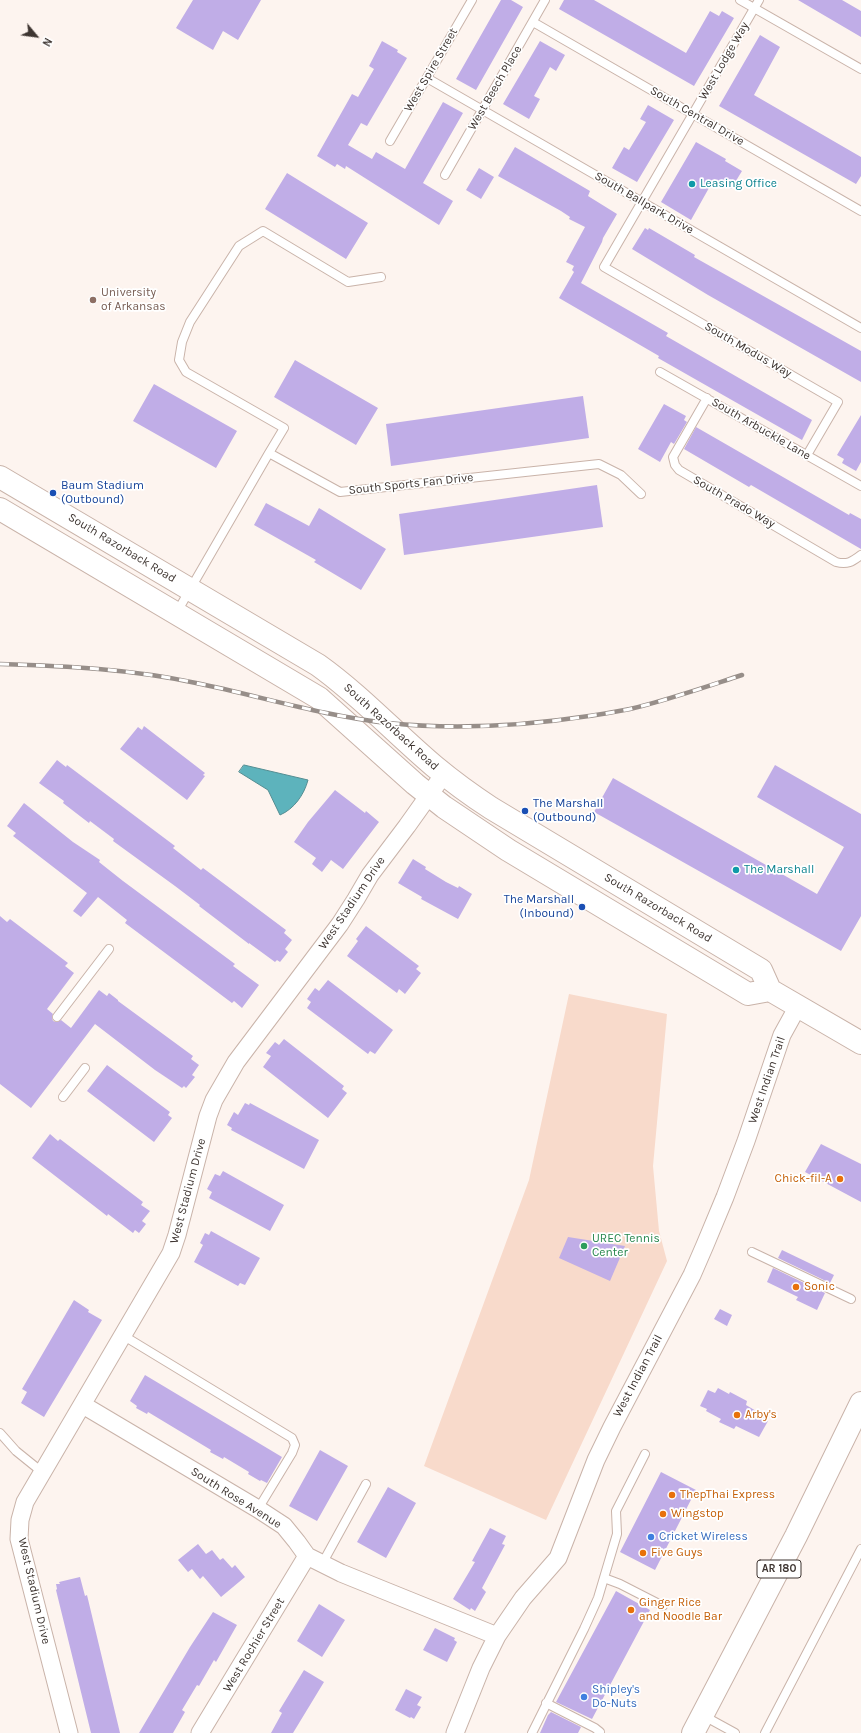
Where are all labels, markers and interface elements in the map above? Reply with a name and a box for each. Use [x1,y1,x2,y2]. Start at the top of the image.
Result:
north arrow [16,16,56,56]
street label: West Lodge Way [696,19,752,103]
street label: West Spire Street [401,26,461,114]
text: N [39,35,55,49]
street label: West Beech Place [465,43,525,133]
street label: South Central Drive [647,83,747,149]
street label: South Ballpark Drive [592,169,696,237]
place label: Leasing Office [700,177,777,191]
marker: Leasing Office [687,179,697,189]
place label: University of Arkansas [101,286,166,314]
marker: University of Arkansas [88,295,98,305]
street label: South Modus Way [702,319,794,381]
street label: South Arbuckle Lane [709,395,813,463]
street label: South Sports Fan Drive [348,470,474,498]
street label: South Prado Way [690,473,778,531]
place label: Baum Stadium (Outbound) [61,479,144,507]
marker: Baum Stadium (Outbound) [48,488,58,498]
street label: South Razorback Road [65,510,179,586]
street label: South Razorback Road [340,680,442,774]
place label: The Marshall (Outbound) [533,797,603,825]
marker: The Marshall (Outbound) [520,806,530,816]
street label: West Stadium Drive [316,854,388,952]
place label: The Marshall [744,863,814,877]
marker: The Marshall [731,865,741,875]
street label: South Razorback Road [601,870,715,946]
place label: The Marshall (Inbound) [504,893,574,921]
marker: The Marshall (Inbound) [577,902,587,912]
street label: West Indian Trail [745,1035,789,1125]
street label: West Stadium Drive [167,1137,209,1245]
place label: Chick-fil-A [775,1172,832,1186]
marker: Chick-fil-A [835,1174,845,1184]
place label: UREC Tennis Center [592,1232,660,1260]
marker: UREC Tennis Center [579,1241,589,1251]
place label: Sonic [804,1280,835,1294]
marker: Sonic [791,1282,801,1292]
street label: West Indian Trail [610,1332,666,1420]
place label: Arby's [745,1408,777,1422]
marker: Arby's [732,1410,742,1420]
street label: South Rose Avenue [188,1464,284,1532]
place label: ThepThai Express [680,1488,775,1502]
marker: ThepThai Express [667,1490,677,1500]
place label: Wingstop [671,1507,724,1521]
marker: Wingstop [658,1509,668,1519]
place label: Cricket Wireless [659,1530,748,1544]
marker: Cricket Wireless [646,1532,656,1542]
street label: West Stadium Drive [15,1536,53,1646]
place label: Five Guys [651,1546,703,1560]
marker: Five Guys [638,1548,648,1558]
road number: AR 180 [757,1560,801,1578]
street label: West Rochier Street [220,1595,288,1695]
place label: Ginger Rice and Noodle Bar [639,1596,722,1624]
marker: Ginger Rice and Noodle Bar [626,1605,636,1615]
place label: Shipley's Do-Nuts [592,1683,640,1711]
marker: Shipley's Do-Nuts [579,1692,589,1702]

